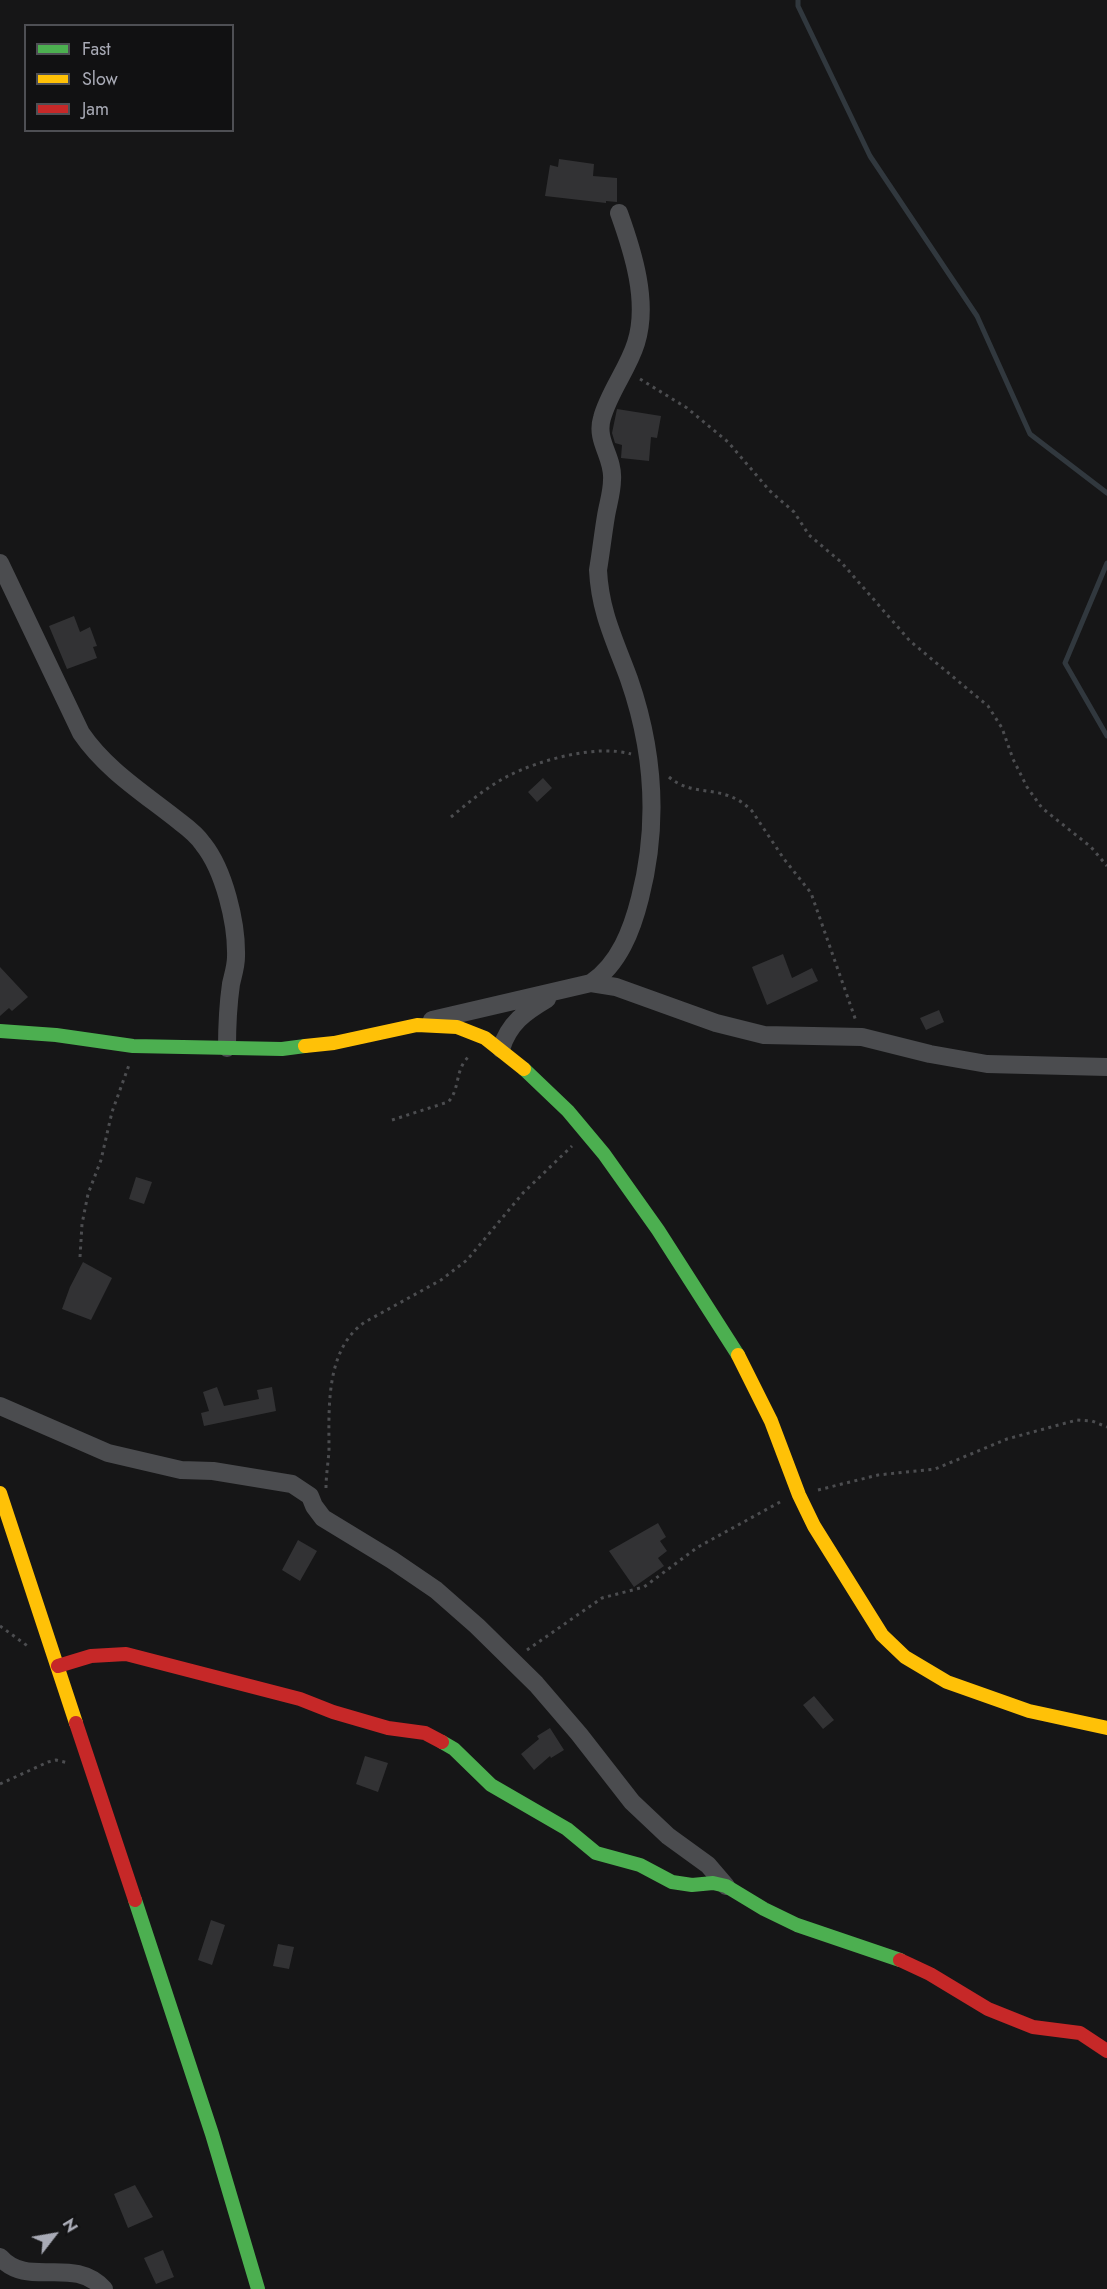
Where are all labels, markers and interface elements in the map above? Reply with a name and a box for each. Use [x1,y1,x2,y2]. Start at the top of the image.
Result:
legend [24,24,234,132]
text: Fast [82,36,111,62]
text: Slow [82,66,118,92]
text: Jam [82,96,109,122]
north arrow [24,2205,84,2265]
text: N [57,2214,83,2237]

